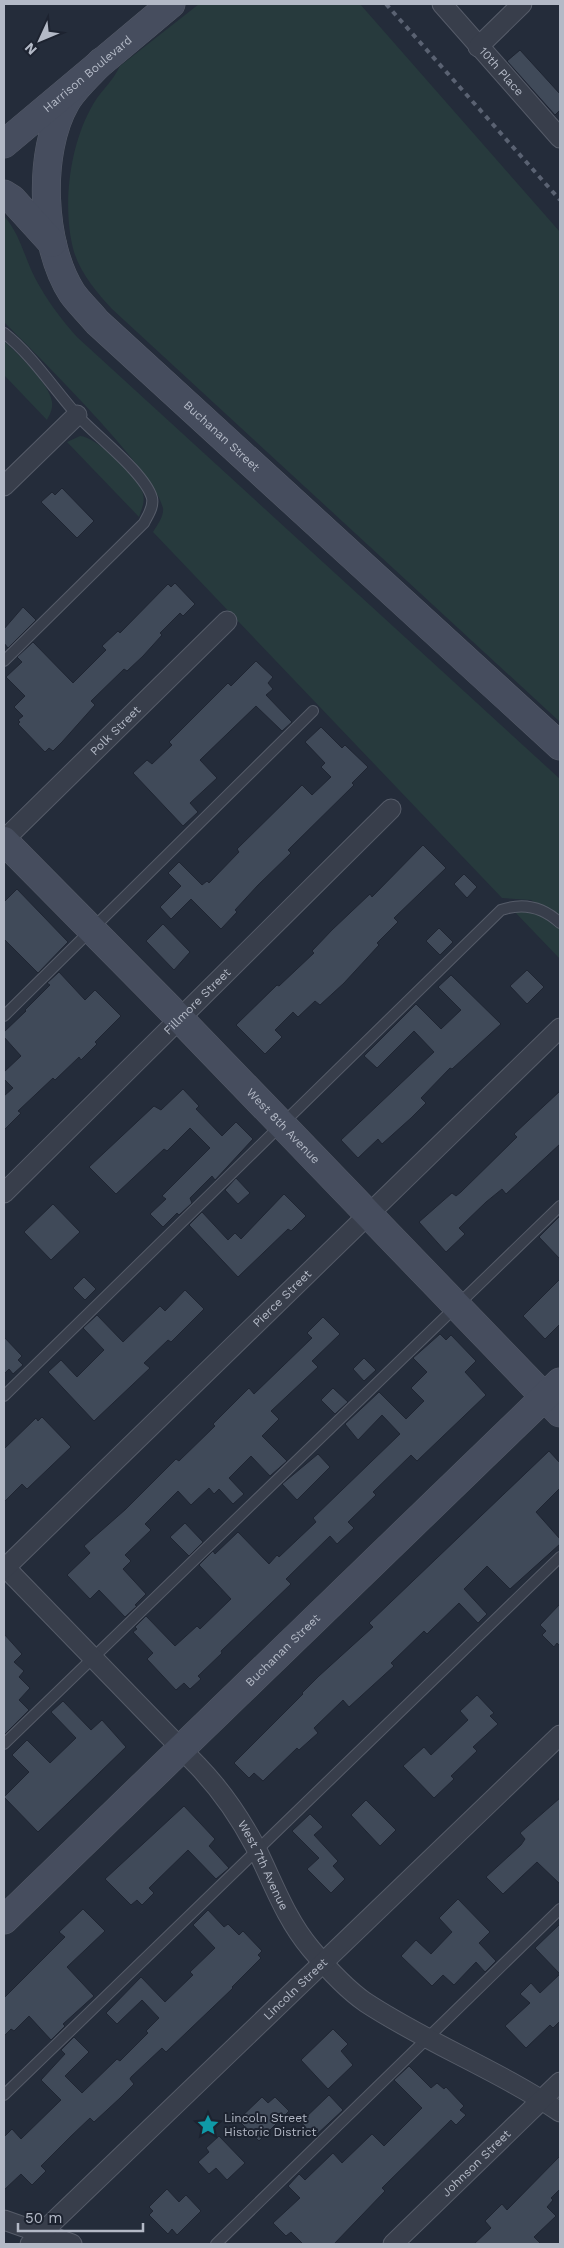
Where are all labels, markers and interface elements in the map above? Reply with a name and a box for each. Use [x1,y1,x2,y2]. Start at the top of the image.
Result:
north arrow [15,15,65,65]
street label: Harrison Boulevard [40,33,135,115]
text: N [21,40,40,58]
street label: 10th Place [476,44,527,99]
street label: Buchanan Street [181,398,262,474]
street label: Polk Street [87,703,143,758]
street label: Fillmore Street [161,965,233,1038]
street label: West 8th Avenue [244,1085,323,1167]
street label: Pierce Street [250,1267,314,1330]
street label: Buchanan Street [243,1611,323,1689]
street label: West 7th Avenue [235,1818,291,1913]
street label: Lincoln Street [261,1955,330,2023]
place label: Lincoln Street Historic District [224,2111,316,2139]
place icon: Lincoln Street Historic District [195,2112,221,2138]
street label: Johnson Street [439,2127,513,2200]
scale bar [18,2200,142,2232]
text: 50 m [25,2209,62,2227]

